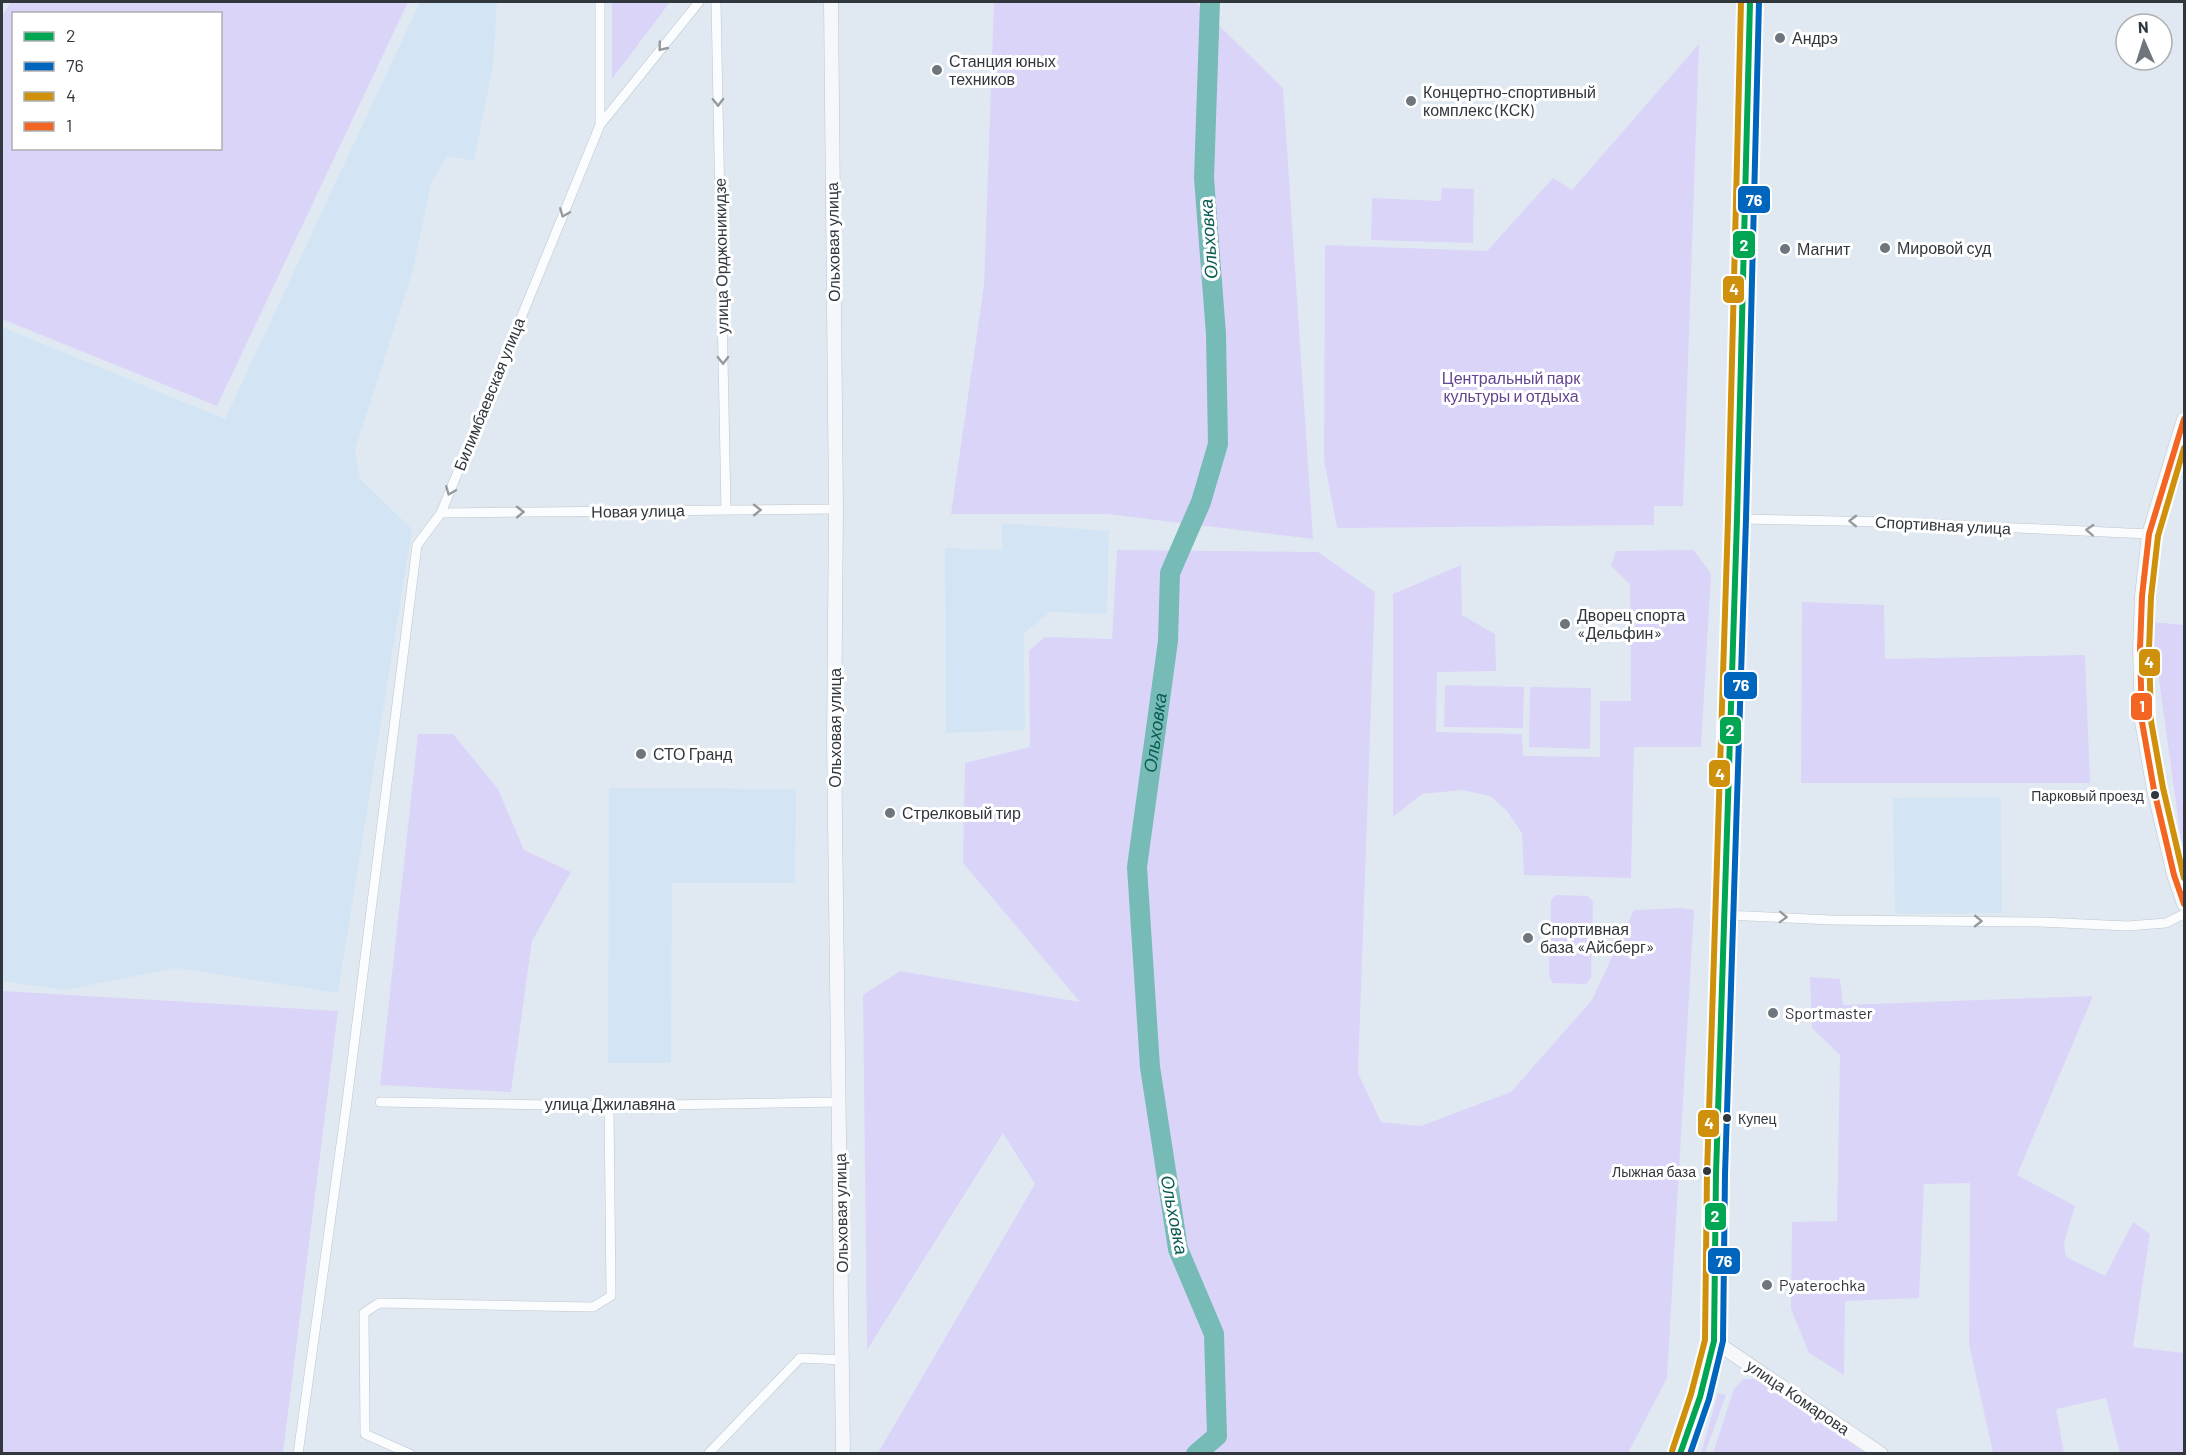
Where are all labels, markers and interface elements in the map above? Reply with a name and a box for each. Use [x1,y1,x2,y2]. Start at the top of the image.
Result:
legend [12,12,222,150]
north arrow [2114,12,2174,72]
text: N [2137,17,2149,36]
text: 2 [66,24,76,46]
place label: Андрэ [1792,28,1838,47]
marker: Андрэ [1773,31,1787,45]
one-way arrow [658,40,669,51]
place label: Станция юных техников [949,51,1056,88]
text: 76 [66,54,84,76]
marker: Станция юных техников [930,63,944,77]
place label: Концертно-спортивный комплекс (КСК) [1423,82,1596,119]
text: 4 [66,84,76,106]
marker: Концертно-спортивный комплекс (КСК) [1404,94,1418,108]
one-way arrow [712,97,724,106]
text: 1 [66,114,72,136]
street label: улица Орджоникидзе [710,178,731,334]
street label: Ольховая улица [822,182,843,302]
line badge: 76 [1737,185,1771,214]
text: 76 [1746,190,1763,209]
water label: Ольховка [1194,198,1222,280]
one-way arrow [559,207,571,218]
line badge: 2 [1732,230,1756,259]
text: 2 [1740,235,1749,254]
place label: Мировой суд [1897,238,1992,257]
place label: Магнит [1797,239,1851,258]
marker: Мировой суд [1878,241,1892,255]
marker: Магнит [1778,242,1792,256]
line badge: 4 [1722,275,1745,304]
text: 4 [1729,279,1739,298]
street label: Билимбаевская улица [449,314,528,473]
one-way arrow [717,355,729,364]
park label: Центральный парк культуры и отдыха [1442,368,1581,405]
one-way arrow [445,485,457,496]
street label: Новая улица [591,500,685,521]
one-way arrow [753,504,762,516]
one-way arrow [516,506,525,518]
street label: Спортивная улица [1875,511,2012,538]
one-way arrow [1849,515,1858,527]
one-way arrow [2086,524,2095,537]
place label: Дворец спорта «Дельфин» [1577,605,1685,642]
marker: Дворец спорта «Дельфин» [1558,617,1572,631]
line badge: 4 [2138,648,2161,677]
text: 4 [2144,652,2154,671]
street label: Ольховая улица [825,668,844,788]
line badge: 76 [1723,671,1758,700]
text: 76 [1733,675,1750,694]
water label: Ольховка [1138,691,1171,774]
line badge: 1 [2130,692,2153,721]
text: 1 [2139,696,2145,715]
line badge: 2 [1719,716,1742,745]
text: 2 [1726,720,1735,739]
place label: СТО Гранд [653,744,733,763]
marker: СТО Гранд [634,747,648,761]
line badge: 4 [1708,759,1731,788]
text: 4 [1715,764,1725,783]
place label: Парковый проезд [2031,787,2144,804]
marker: Парковый проезд [2149,789,2161,801]
place label: Стрелковый тир [902,803,1021,822]
marker: Стрелковый тир [883,806,897,820]
one-way arrow [1779,911,1788,923]
one-way arrow [1973,915,1982,927]
place label: Спортивная база «Айсберг» [1540,919,1654,956]
marker: Спортивная база «Айсберг» [1521,931,1535,945]
place label: Sportmaster [1785,1003,1873,1022]
marker: Sportmaster [1766,1006,1780,1020]
street label: улица Джилавяна [545,1094,675,1113]
line badge: 4 [1697,1109,1720,1138]
place label: Купец [1738,1110,1777,1127]
marker: Купец [1721,1112,1733,1124]
text: 4 [1704,1113,1714,1132]
street label: Ольховая улица [830,1153,851,1273]
place label: Лыжная база [1612,1163,1696,1180]
marker: Лыжная база [1701,1165,1713,1177]
water label: Ольховка [1157,1173,1193,1256]
line badge: 2 [1704,1202,1727,1231]
text: 2 [1711,1206,1720,1225]
line badge: 76 [1707,1247,1741,1275]
text: 76 [1716,1251,1733,1270]
place label: Pyaterochka [1779,1275,1865,1294]
marker: Pyaterochka [1760,1278,1774,1292]
street label: улица Комарова [1743,1355,1854,1438]

